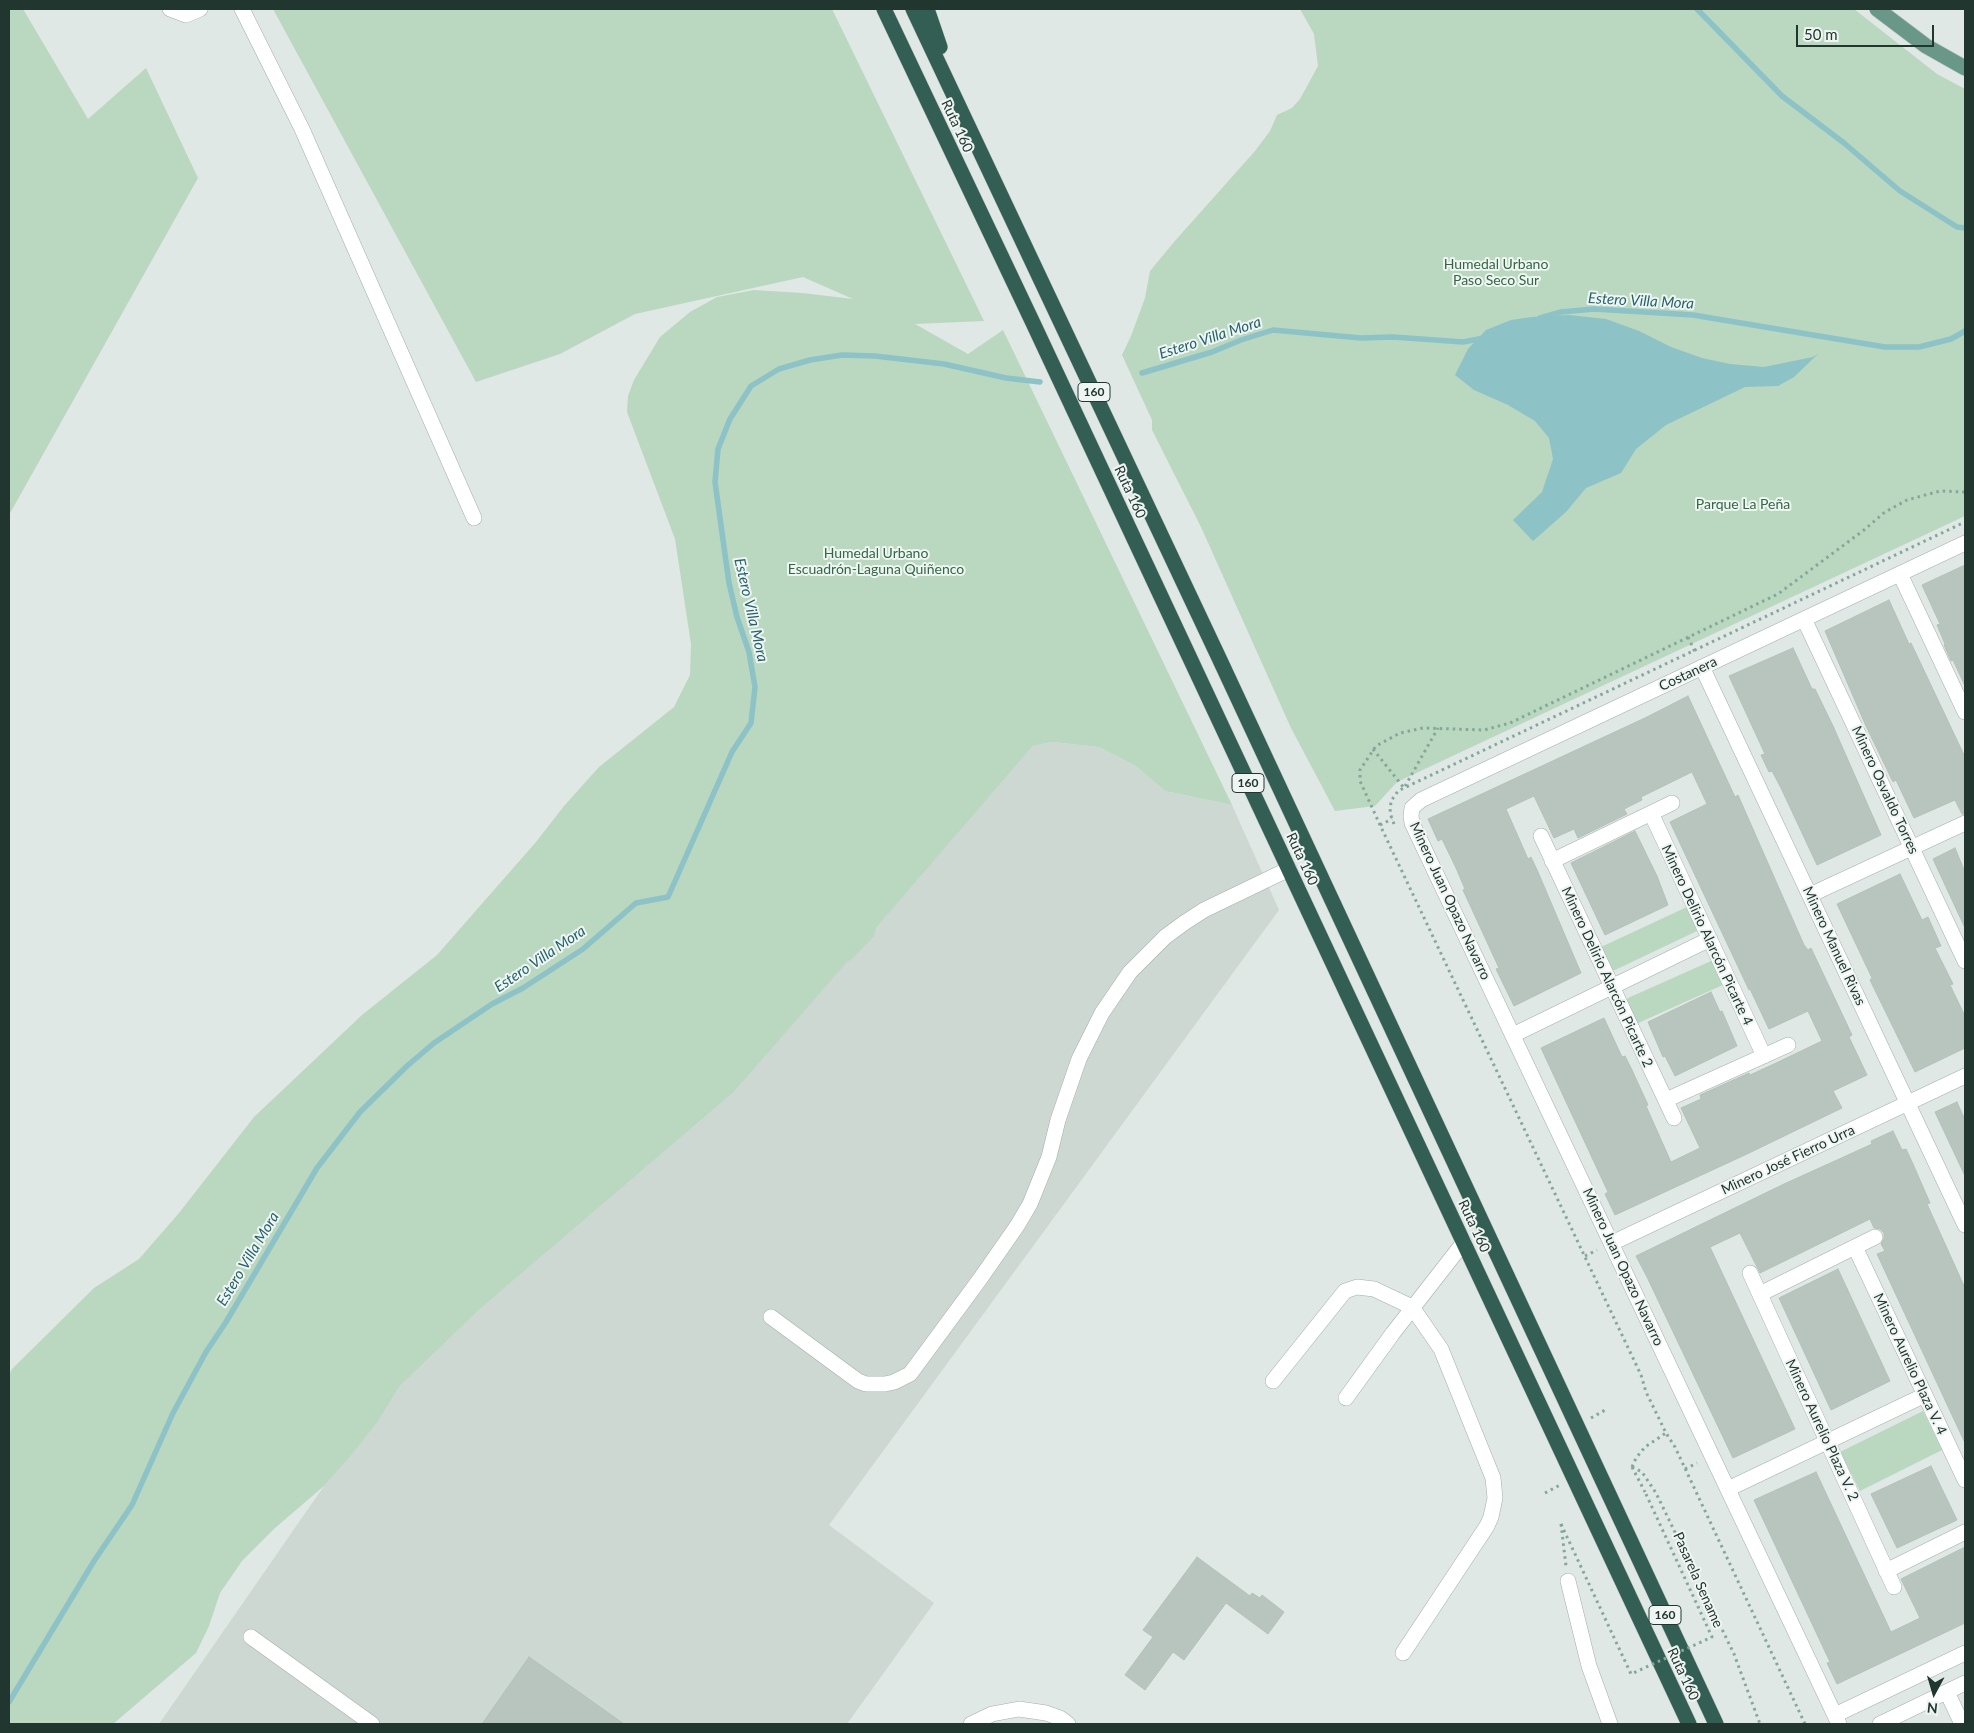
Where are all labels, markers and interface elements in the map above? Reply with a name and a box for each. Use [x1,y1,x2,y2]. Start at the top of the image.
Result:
scale bar [1799,15,1936,47]
text: 50 m [1804,25,1838,43]
street label: Ruta 160 [938,97,976,155]
park label: Humedal Urbano Paso Seco Sur [1444,256,1548,288]
water label: Estero Villa Mora [1588,289,1694,313]
water label: Estero Villa Mora [1157,313,1263,363]
road number: 160 [1078,382,1110,402]
street label: Ruta 160 [1111,463,1149,521]
park label: Parque La Peña [1696,496,1790,512]
park label: Humedal Urbano Escuadrón-Laguna Quiñenco [788,545,964,578]
water label: Estero Villa Mora [730,556,772,664]
street label: Costanera [1656,653,1720,695]
street label: Minero Osvaldo Torres [1848,723,1922,857]
road number: 160 [1232,774,1264,792]
street label: Minero Juan Opazo Navarro [1406,819,1494,983]
street label: Ruta 160 [1283,830,1321,888]
street label: Minero Delirio Alarcón Picarte 4 [1658,842,1756,1028]
street label: Minero Delirio Alarcón Picarte 2 [1558,884,1656,1070]
street label: Minero Manuel Rivas [1799,884,1869,1008]
water label: Estero Villa Mora [491,922,589,996]
street label: Minero José Fierro Urra [1718,1122,1858,1198]
street label: Minero Juan Opazo Navarro [1579,1185,1667,1349]
street label: Ruta 160 [1455,1197,1493,1255]
water label: Estero Villa Mora [213,1209,283,1309]
street label: Minero Aurelio Plaza V. 4 [1870,1291,1950,1437]
street label: Minero Aurelio Plaza V. 2 [1782,1357,1862,1503]
street label: Pasarela Sename [1669,1530,1727,1630]
road number: 160 [1649,1606,1681,1624]
street label: Ruta 160 [1664,1645,1702,1703]
north arrow [1909,1668,1959,1718]
text: N [1926,1699,1939,1717]

